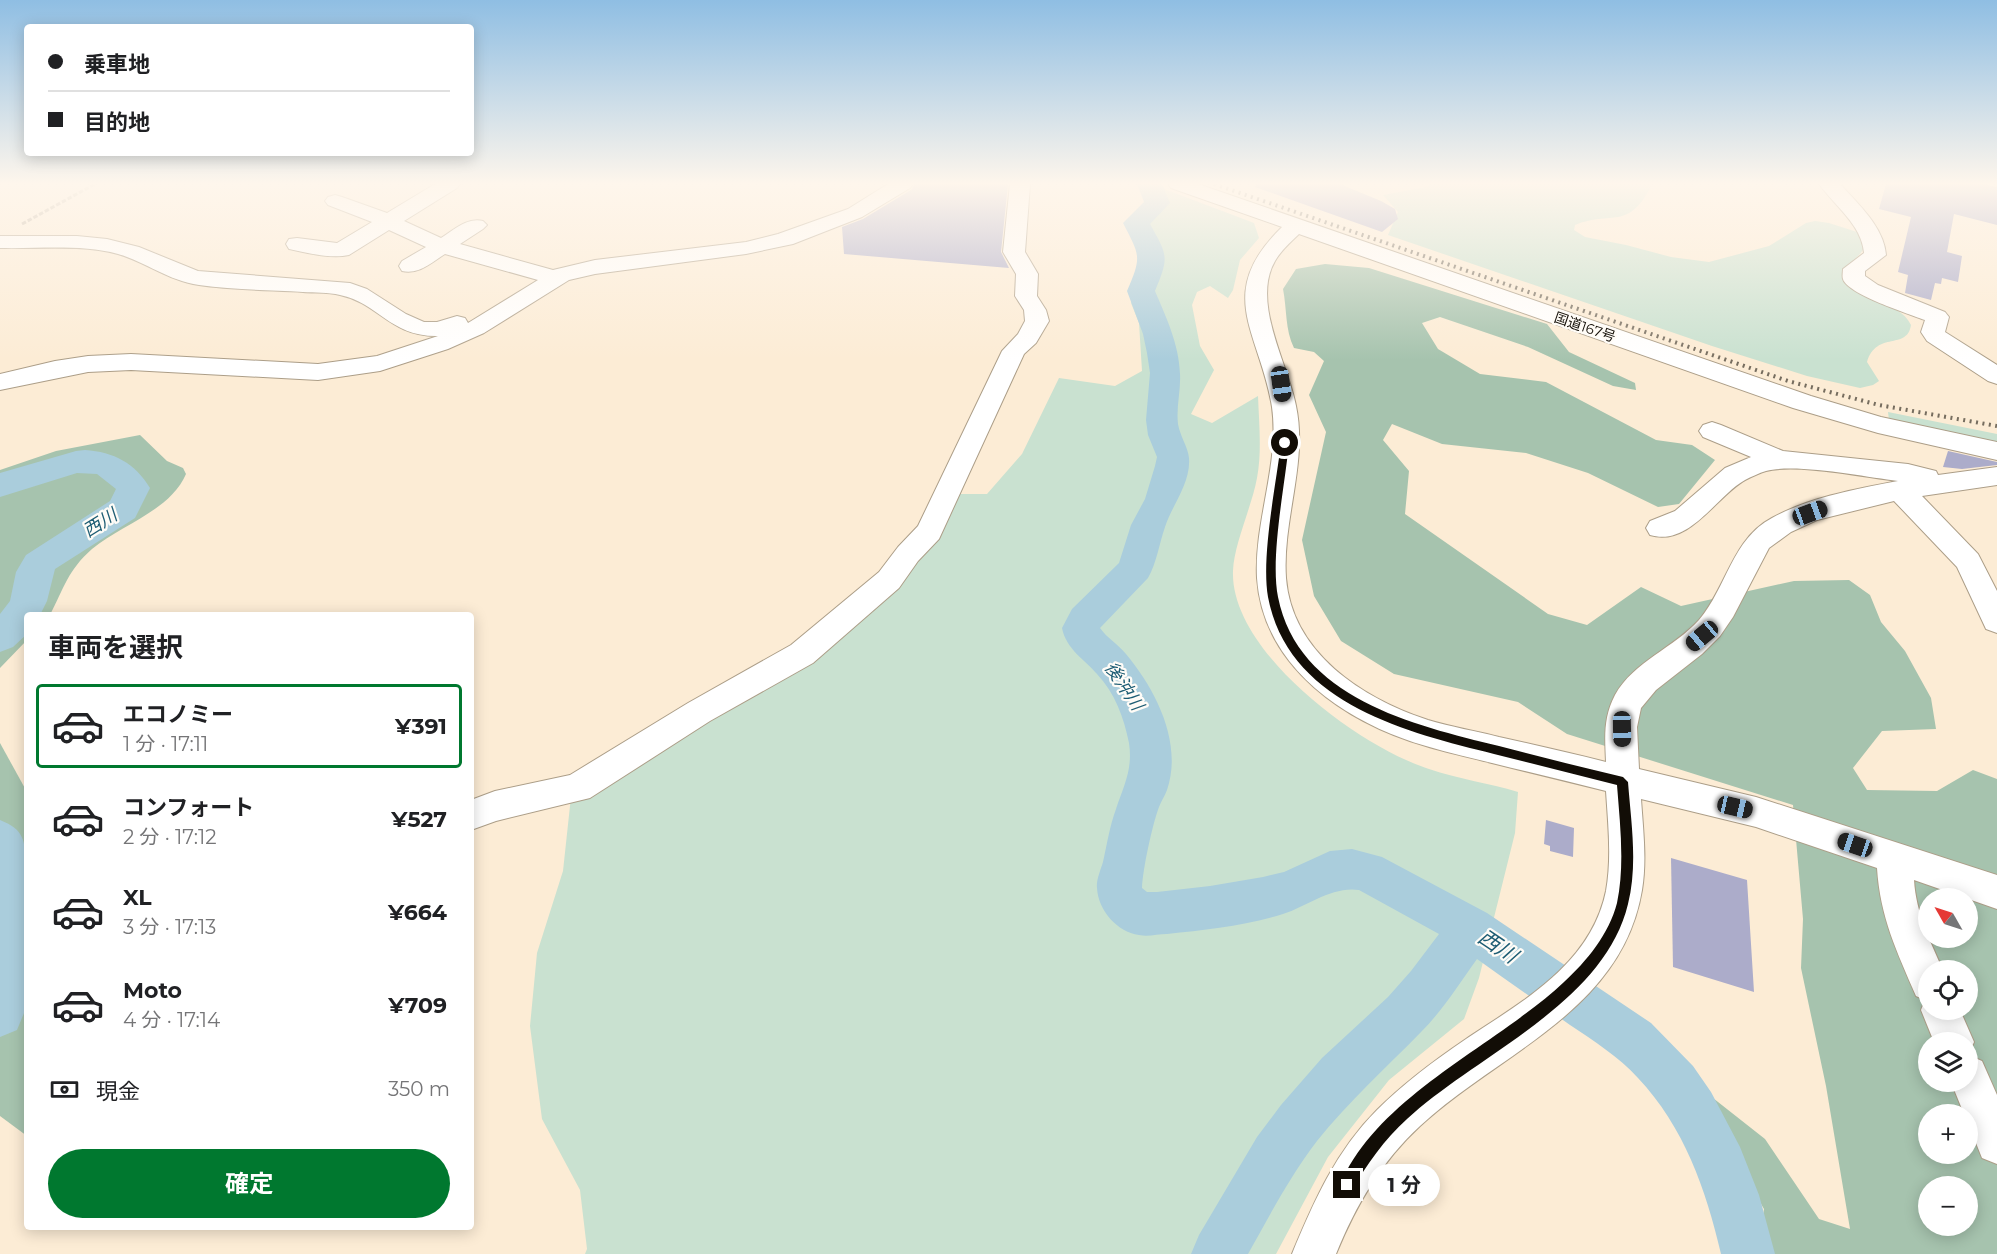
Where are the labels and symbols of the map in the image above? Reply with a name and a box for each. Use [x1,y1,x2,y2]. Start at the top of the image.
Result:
street label: 国道167号 [1552,308,1618,346]
car [1270,365,1292,403]
route start [1271,429,1298,456]
car [1790,498,1830,528]
water label: 西川 [79,503,123,542]
car [1682,618,1722,654]
water label: 後沖川 [1100,657,1149,716]
car [1613,711,1631,747]
car [1715,794,1755,820]
car [1835,831,1875,859]
north arrow [1918,888,1978,948]
water label: 西川 [1474,924,1524,969]
callout: 1 分 [1368,1164,1440,1206]
route end [1333,1171,1360,1198]

